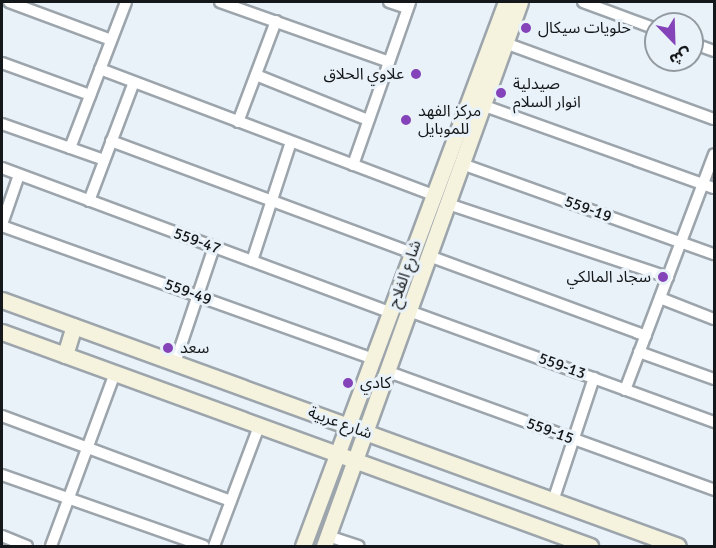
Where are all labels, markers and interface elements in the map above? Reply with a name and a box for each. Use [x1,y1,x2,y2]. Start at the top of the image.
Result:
north arrow [644,12,704,72]
place label: حلويات سيكال [538,18,631,38]
marker: حلويات سيكال [519,21,533,35]
text: ش [666,43,694,70]
place label: علاوي الحلاق [323,64,404,84]
marker: علاوي الحلاق [409,67,423,81]
place label: صيدلية انوار السلام [513,74,581,112]
marker: صيدلية انوار السلام [494,86,508,100]
place label: مركز الفهد للموبايل [418,101,481,139]
marker: مركز الفهد للموبايل [399,113,413,127]
street label: 559-19 [562,192,614,226]
street label: 559-47 [171,224,223,258]
street label: شارع الفلاح [384,238,426,310]
place label: سجاد المالكي [567,267,651,287]
marker: سجاد المالكي [656,270,670,284]
street label: 559-49 [162,275,214,309]
place label: سعد [180,338,209,358]
marker: سعد [161,341,175,355]
street label: 559-13 [536,349,588,383]
place label: كادي [360,373,391,393]
marker: كادي [341,376,355,390]
street label: شارع عربية [305,403,375,443]
street label: 559-15 [524,414,576,448]

